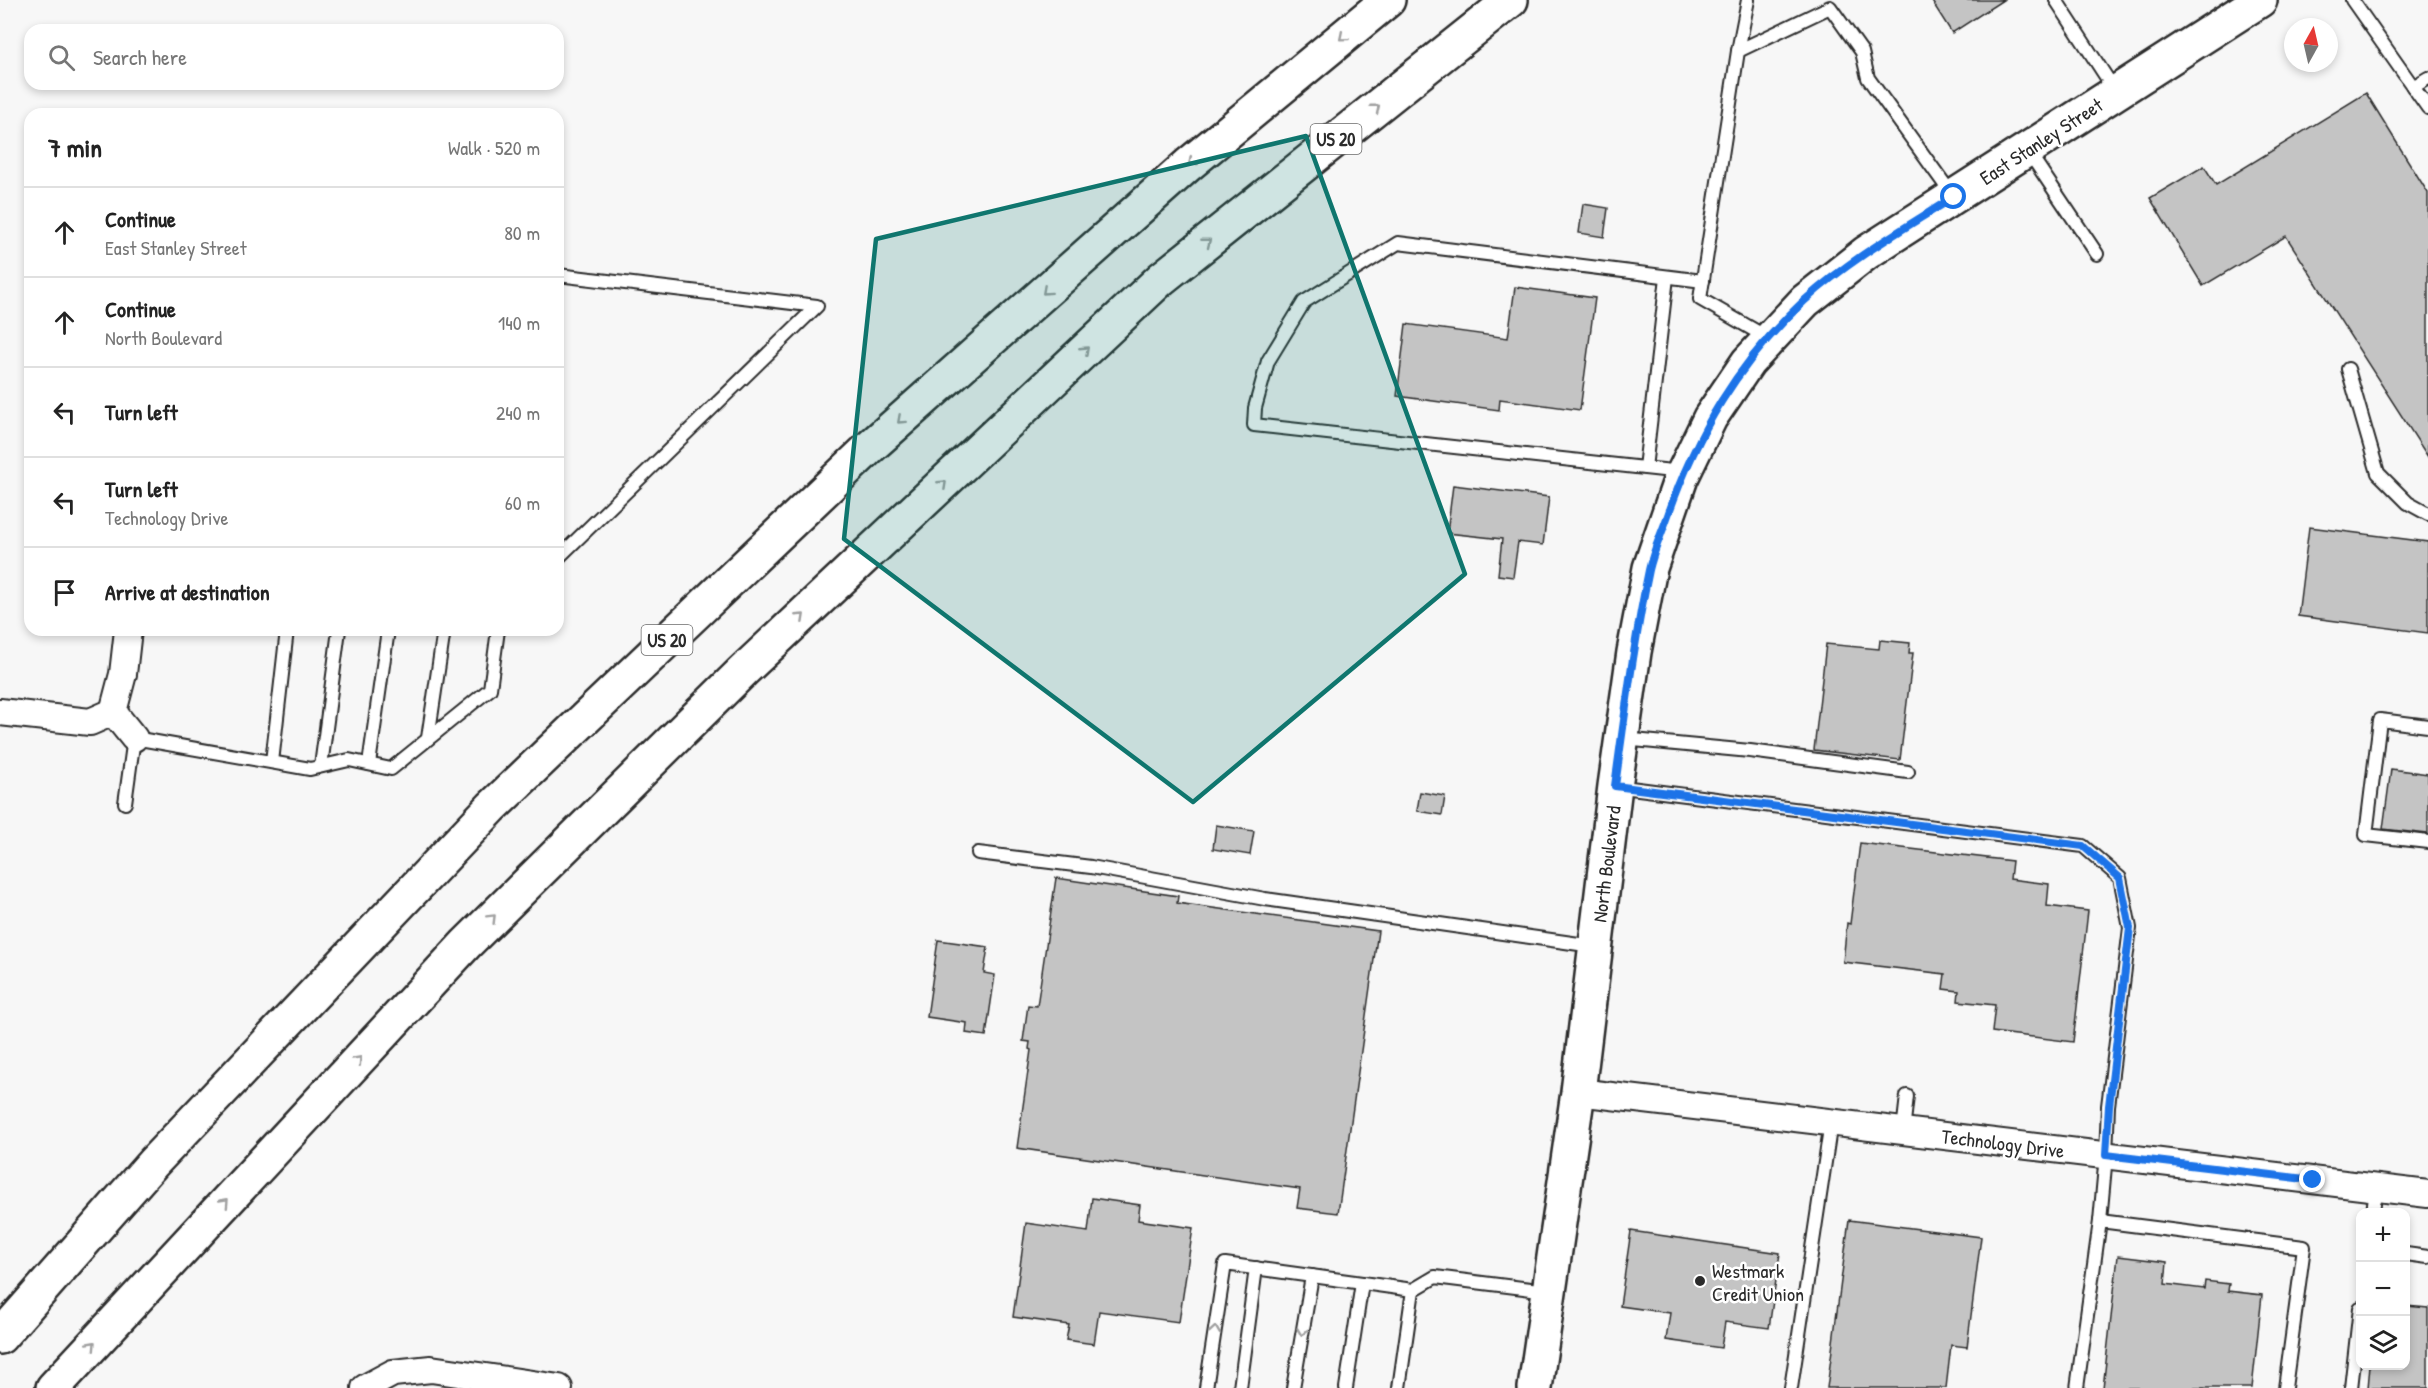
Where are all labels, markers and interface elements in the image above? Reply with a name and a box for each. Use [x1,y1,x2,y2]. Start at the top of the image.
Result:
north arrow [2284,18,2338,72]
search box [24,24,564,90]
one-way arrow [1339,30,1350,41]
icon: search [45,41,78,74]
text: Search here [93,42,187,72]
street label: East Stanley Street [1974,90,2109,191]
one-way arrow [1369,104,1380,115]
road number: US 20 [1310,124,1362,154]
text: 7 min [48,130,102,165]
text: Walk · 520 m [448,134,540,161]
one-way arrow [1188,154,1199,165]
route start [1940,183,1966,209]
text: Continue [105,204,176,234]
icon: ahead [48,216,81,249]
text: 80 m [504,219,540,246]
text: East Stanley Street [105,234,247,261]
one-way arrow [1200,239,1211,250]
one-way arrow [1043,284,1053,295]
text: Continue [105,294,176,324]
icon: ahead [48,306,81,339]
text: 140 m [498,309,540,336]
text: North Boulevard [105,324,222,351]
one-way arrow [1078,346,1089,357]
icon: left [48,396,81,429]
text: Turn left [105,397,178,427]
text: 240 m [496,399,540,426]
one-way arrow [897,413,908,424]
text: Turn left [105,474,178,504]
one-way arrow [936,480,947,491]
icon: left [48,486,81,519]
text: 60 m [505,489,540,516]
text: Technology Drive [105,504,229,531]
icon: arrive [48,576,81,609]
text: Arrive at destination [105,577,270,607]
one-way arrow [794,613,804,624]
road number: US 20 [642,625,692,655]
street label: North Boulevard [1585,804,1627,924]
one-way arrow [486,914,496,925]
one-way arrow [351,1056,362,1066]
street label: Technology Drive [1940,1122,2066,1164]
route end [2299,1166,2325,1192]
one-way arrow [218,1199,229,1210]
map controls [2356,1208,2410,1370]
button: + [2356,1208,2410,1262]
place label: Westmark Credit Union [1712,1257,1804,1307]
button: − [2356,1262,2410,1316]
marker: Westmark Credit Union [1693,1274,1707,1288]
button: layers [2356,1316,2410,1370]
one-way arrow [1208,1326,1220,1335]
one-way arrow [1297,1327,1309,1337]
one-way arrow [85,1341,96,1352]

